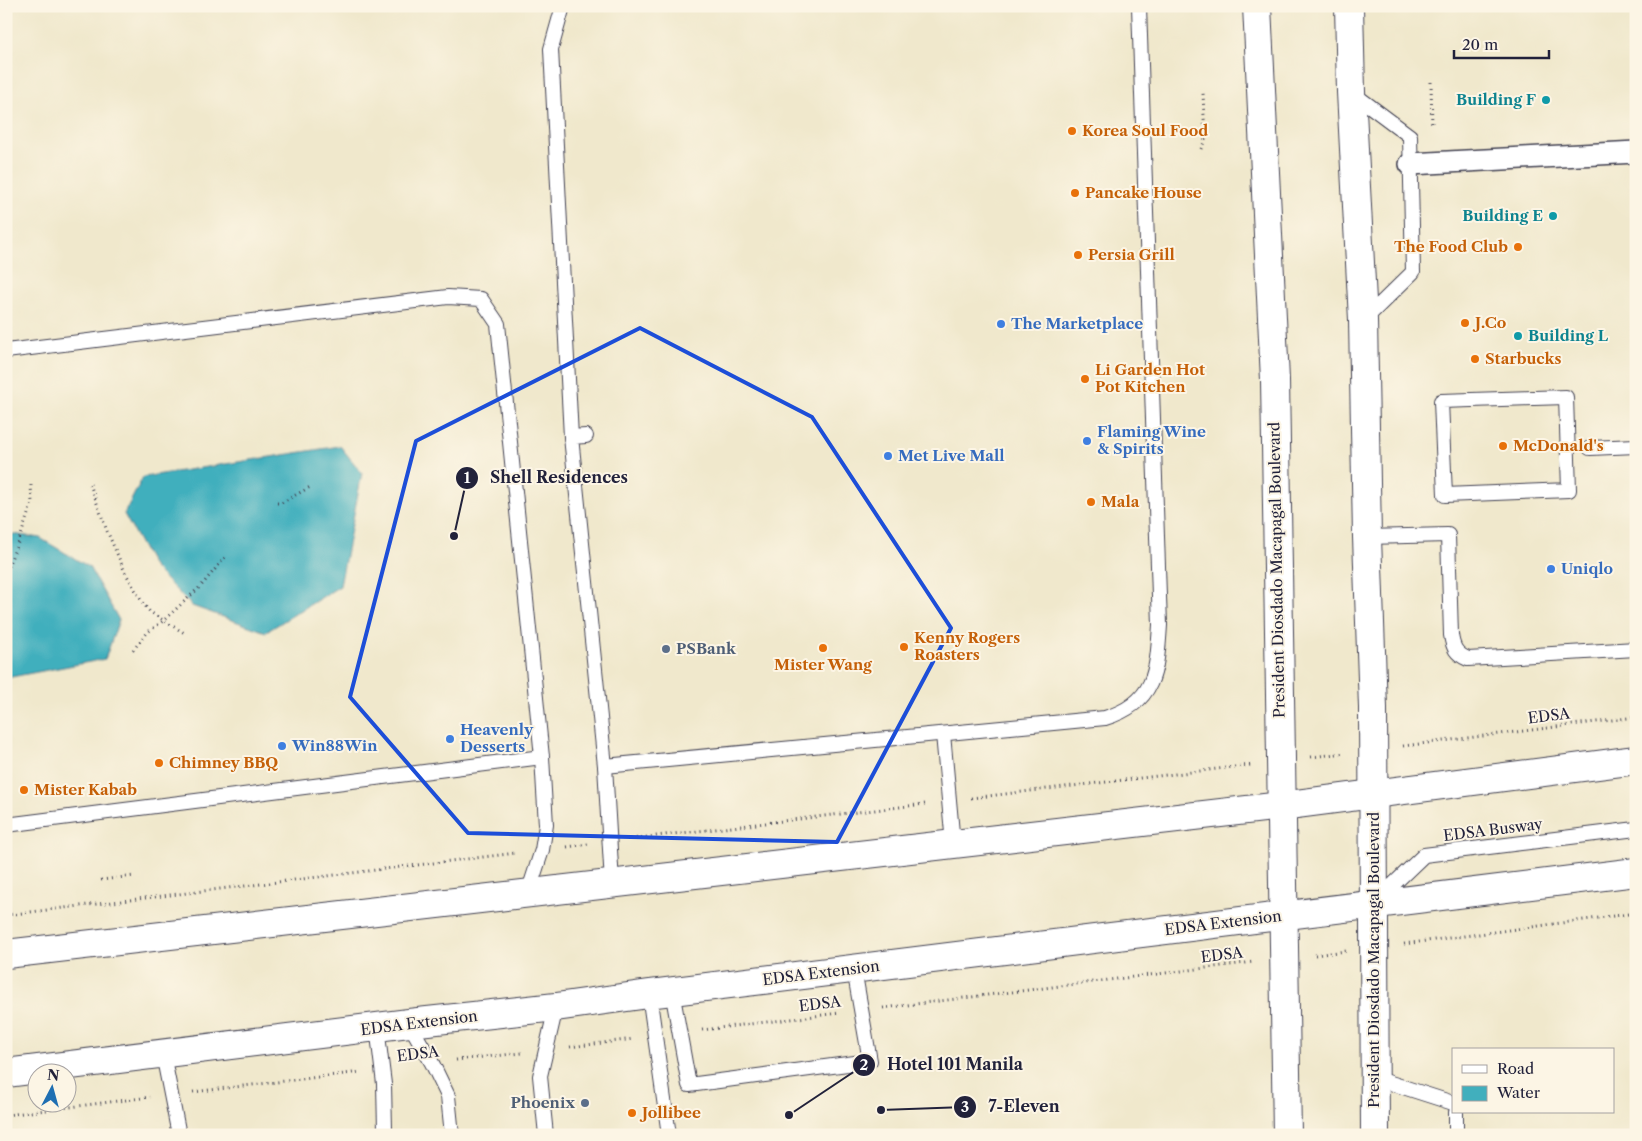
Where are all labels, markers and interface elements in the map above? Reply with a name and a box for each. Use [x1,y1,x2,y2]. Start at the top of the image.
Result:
scale bar [1454,28,1550,60]
text: 20 m [1462,35,1498,54]
place label: Building F [1456,90,1536,109]
marker: Building F [1540,94,1552,106]
place label: Korea Soul Food [1082,121,1208,140]
marker: Korea Soul Food [1066,125,1078,137]
place label: Pancake House [1085,183,1202,202]
marker: Pancake House [1069,187,1081,199]
place label: Building E [1462,206,1543,225]
marker: Building E [1547,210,1559,222]
place label: The Food Club [1394,237,1508,256]
marker: The Food Club [1512,241,1524,253]
place label: Persia Grill [1088,245,1175,264]
marker: Persia Grill [1072,249,1084,261]
place label: J.Co [1472,313,1506,332]
place label: The Marketplace [1011,314,1143,333]
marker: J.Co [1459,317,1471,329]
marker: The Marketplace [995,318,1007,330]
place label: Building L [1528,326,1609,345]
marker: Building L [1512,330,1524,342]
place label: Starbucks [1485,349,1561,368]
marker: Starbucks [1469,353,1481,365]
place label: Li Garden Hot Pot Kitchen [1095,360,1205,396]
marker: Li Garden Hot Pot Kitchen [1079,373,1091,385]
place label: Flaming Wine & Spirits [1097,422,1206,458]
street label: President Diosdado Macapagal Boulevard [1264,422,1289,718]
marker: Flaming Wine & Spirits [1081,435,1093,447]
place label: McDonald's [1513,436,1604,455]
marker: McDonald's [1497,440,1509,452]
place label: Met Live Mall [898,446,1005,465]
marker: Met Live Mall [882,450,894,462]
callout: Shell Residences [455,462,638,493]
text: Shell Residences [490,467,628,487]
text: 1 [464,468,471,487]
place label: Mala [1101,492,1140,511]
marker: Mala [1085,496,1097,508]
place label: Uniqlo [1561,559,1613,578]
marker: Uniqlo [1545,563,1557,575]
place label: Kenny Rogers Roasters [914,628,1020,664]
place label: PSBank [676,639,737,658]
marker: Kenny Rogers Roasters [898,641,910,653]
marker: Mister Wang [817,642,829,654]
marker: PSBank [660,643,672,655]
place label: Mister Wang [774,655,872,674]
street label: EDSA [1527,703,1572,728]
place label: Heavenly Desserts [460,720,534,756]
marker: Heavenly Desserts [444,733,456,745]
place label: Win88Win [291,736,378,755]
marker: Win88Win [276,740,288,752]
place label: Chimney BBQ [169,753,278,772]
marker: Chimney BBQ [153,757,165,769]
place label: Mister Kabab [34,780,137,799]
marker: Mister Kabab [18,784,30,796]
street label: President Diosdado Macapagal Boulevard [1364,812,1383,1108]
street label: EDSA Busway [1442,814,1544,845]
street label: EDSA Extension [1163,906,1283,939]
street label: EDSA [1200,942,1245,967]
street label: EDSA Extension [761,956,881,989]
street label: EDSA [798,991,843,1016]
street label: EDSA Extension [359,1006,479,1039]
street label: EDSA [396,1041,441,1066]
legend [1452,1048,1614,1114]
callout: Hotel 101 Manila [852,1049,1033,1080]
text: Hotel 101 Manila [887,1054,1024,1074]
text: 2 [860,1055,869,1074]
text: Road [1497,1059,1534,1078]
north arrow [28,1064,78,1114]
text: N [46,1065,60,1085]
text: Water [1496,1083,1541,1102]
callout: 7-Eleven [953,1091,1069,1122]
place label: Phoenix [511,1093,575,1112]
text: 7-Eleven [988,1096,1060,1116]
marker: Phoenix [579,1097,591,1109]
text: 3 [961,1097,969,1116]
place label: Jollibee [639,1103,701,1122]
marker: Jollibee [626,1107,638,1119]

